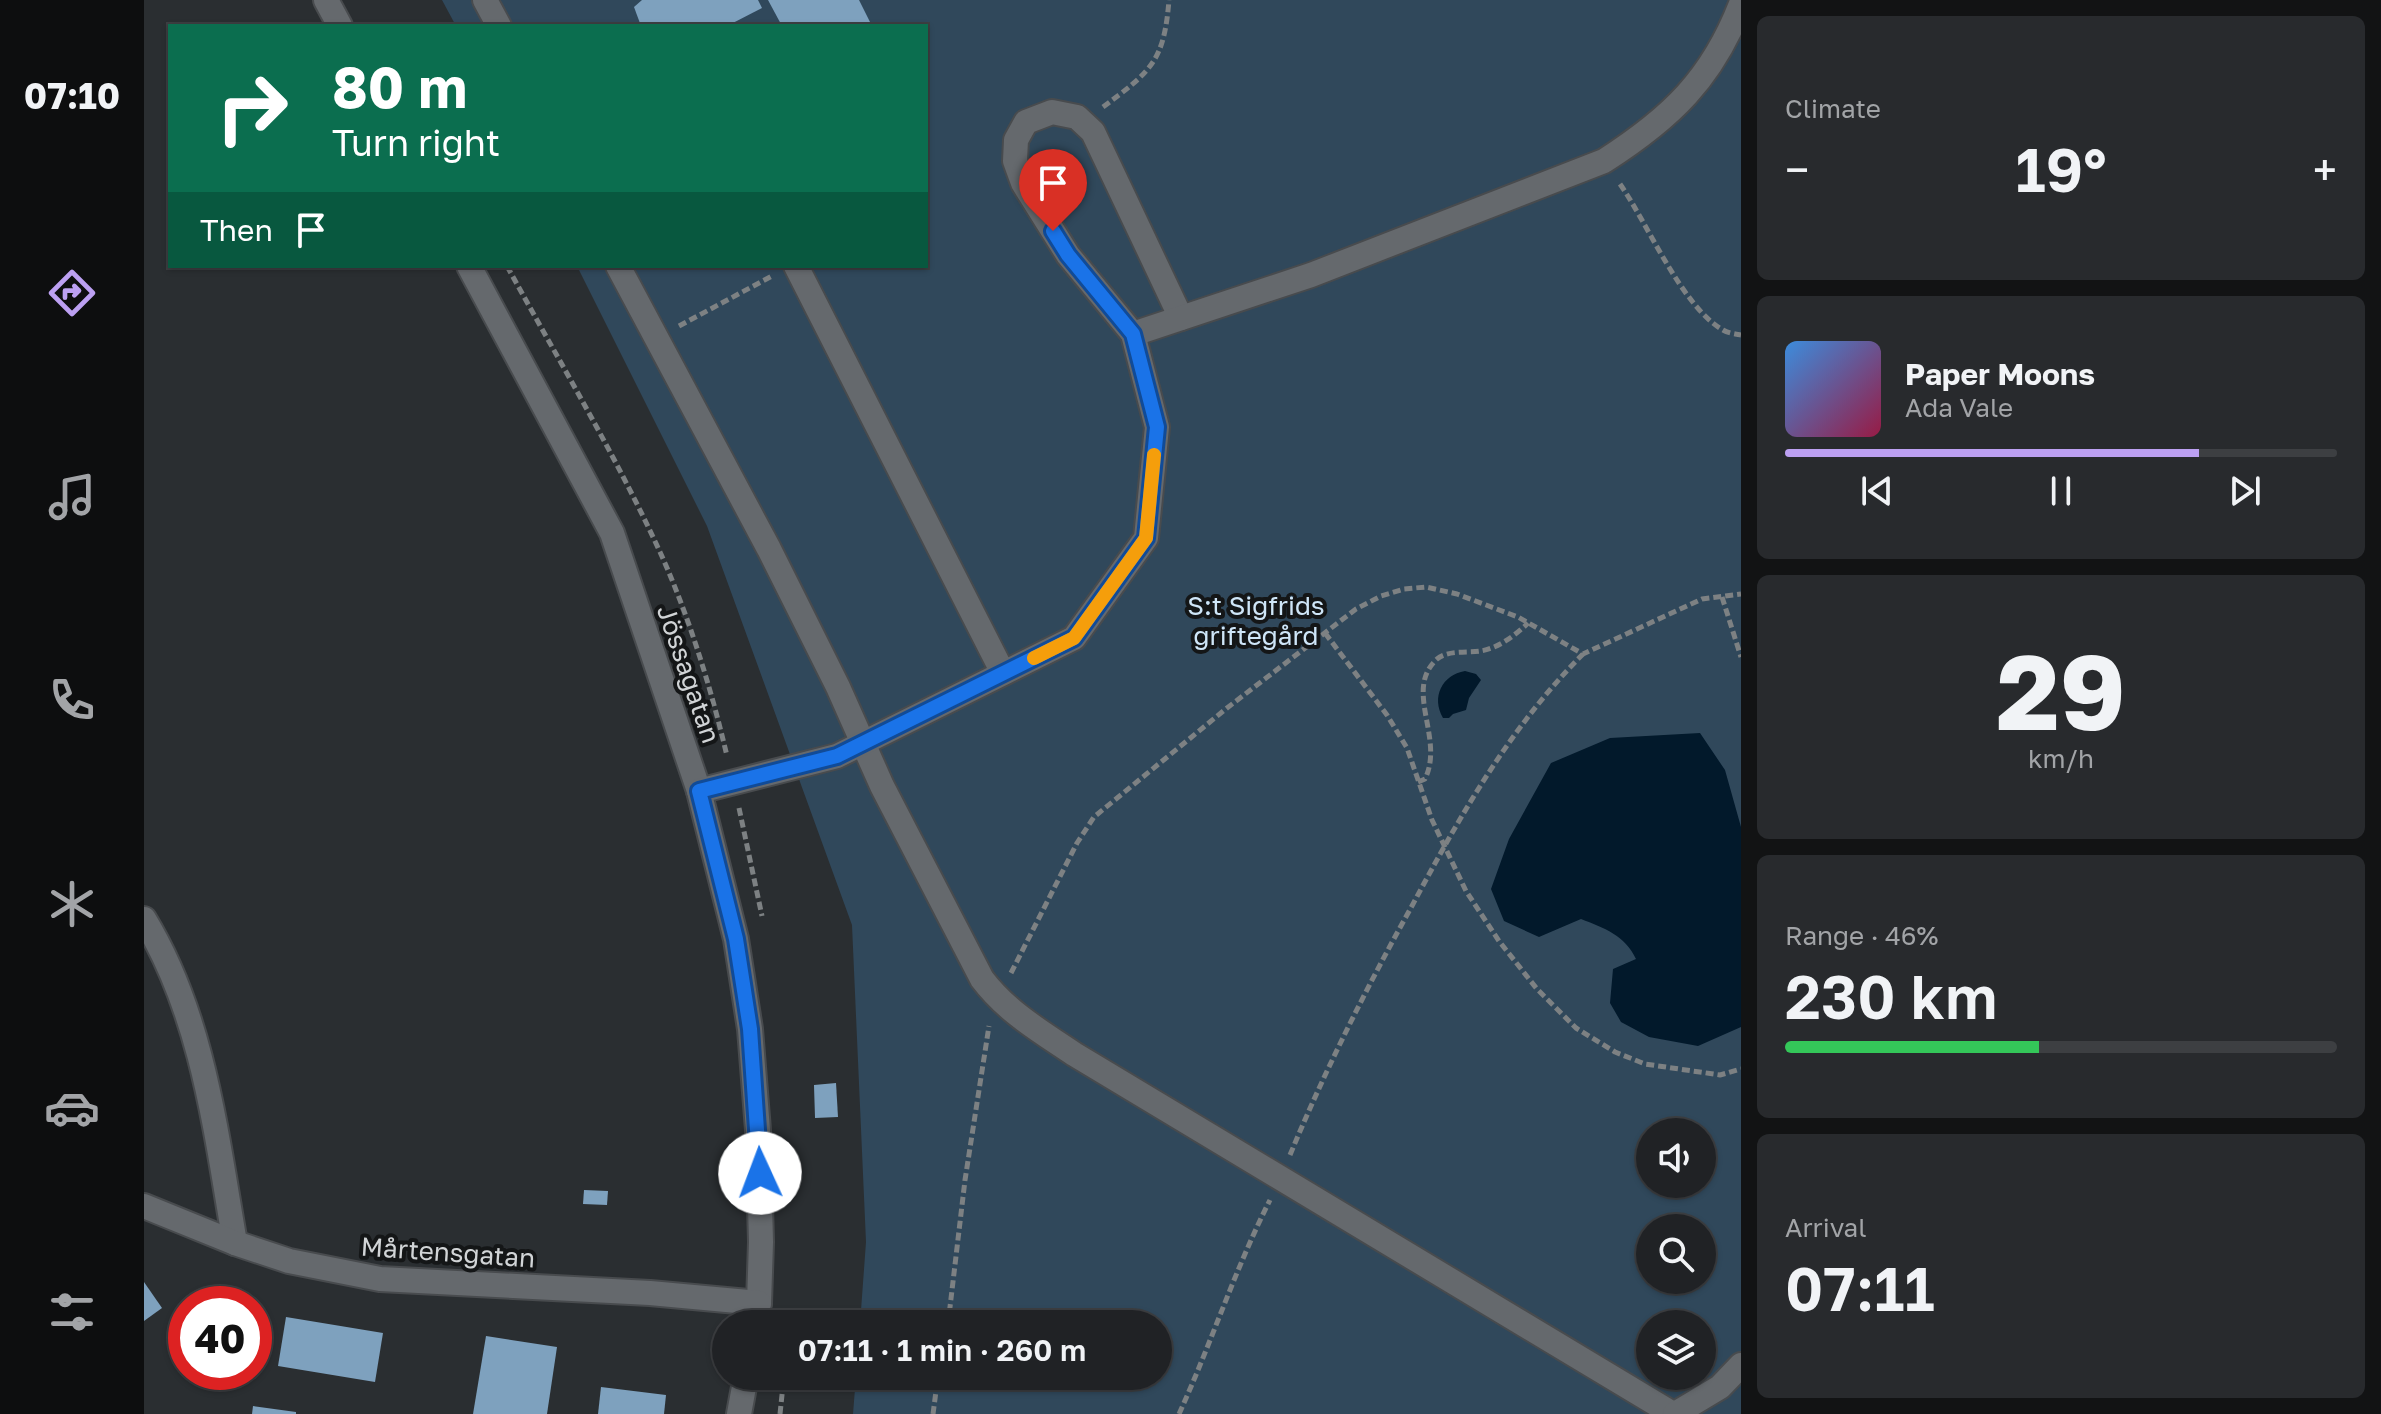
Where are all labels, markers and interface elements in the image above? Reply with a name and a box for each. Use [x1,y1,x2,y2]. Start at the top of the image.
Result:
text: 80 m [332,53,467,120]
icon: right [200,56,304,160]
text: 07:10 [24,74,120,117]
text: Climate [1785,93,1881,124]
text: Turn right [332,121,500,164]
text: 19° [2015,133,2107,205]
text: − [1785,143,1809,196]
text: + [2313,143,2337,196]
pin [1019,149,1087,231]
icon: arrive [1031,161,1075,205]
icon: arrive [289,208,333,252]
text: Then [200,212,273,248]
icon: directions [44,265,100,321]
text: Paper Moons [1905,356,2095,392]
text: Ada Vale [1905,392,2013,423]
icon: music [44,469,100,525]
icon: previous [1855,469,1899,513]
icon: pause [2039,469,2083,513]
icon: next [2223,469,2267,513]
park label: S:t Sigfrids griftegård [1187,590,1325,651]
street label: Jössagatan [651,601,727,747]
text: 29 [1996,628,2126,753]
icon: phone [44,672,100,728]
text: km/h [2028,743,2094,774]
icon: climate [44,876,100,932]
text: Range · 46% [1785,920,1938,951]
text: 230 km [1785,960,1998,1032]
icon: car [44,1080,100,1136]
map controls [1636,1118,1716,1390]
button: sound [1636,1118,1716,1198]
position arrow [718,1131,802,1215]
text: Arrival [1785,1212,1866,1243]
button: search [1636,1214,1716,1294]
street label: Mårtensgatan [360,1230,536,1274]
text: 07:11 [1785,1252,1935,1324]
icon: filters [44,1284,100,1340]
speed limit sign: 40 [168,1286,272,1390]
button: layers [1636,1310,1716,1390]
text: 07:11 · 1 min · 260 m [798,1332,1086,1368]

